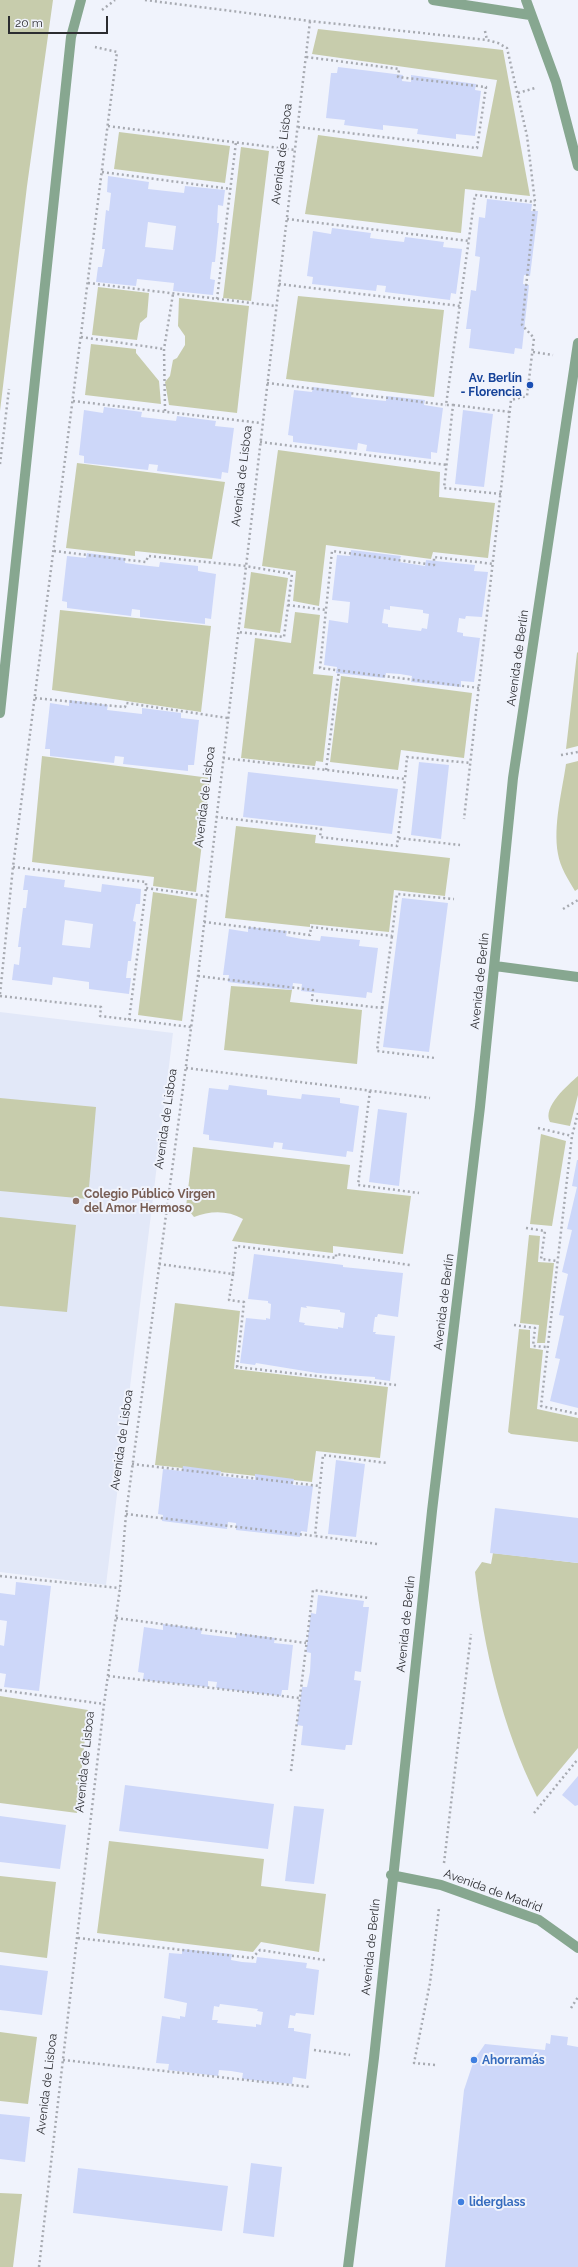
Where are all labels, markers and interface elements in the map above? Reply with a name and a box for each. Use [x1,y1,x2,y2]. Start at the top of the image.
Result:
scale bar [10,8,110,34]
text: 20 m [15,16,43,30]
street label: Avenida de Lisboa [269,103,295,205]
place label: Av. Berlín - Florencia [460,371,522,399]
marker: Av. Berlín - Florencia [525,380,535,390]
street label: Avenida de Lisboa [229,425,255,527]
street label: Avenida de Berlín [504,609,532,707]
street label: Avenida de Lisboa [192,746,218,848]
street label: Avenida de Berlín [468,932,492,1030]
street label: Avenida de Lisboa [152,1068,180,1170]
place label: Colegio Público Virgen del Amor Hermoso [84,1187,215,1215]
marker: Colegio Público Virgen del Amor Hermoso [71,1196,81,1206]
street label: Avenida de Berlín [431,1253,457,1351]
street label: Avenida de Lisboa [108,1389,136,1491]
street label: Avenida de Berlín [394,1575,418,1673]
street label: Avenida de Lisboa [73,1711,97,1813]
street label: Avenida de Madrid [442,1866,544,1916]
street label: Avenida de Berlín [359,1898,383,1996]
street label: Avenida de Lisboa [34,2033,60,2135]
place label: Ahorramás [482,2053,545,2067]
marker: Ahorramás [469,2055,479,2065]
place label: liderglass [469,2195,526,2209]
marker: liderglass [456,2197,466,2207]

